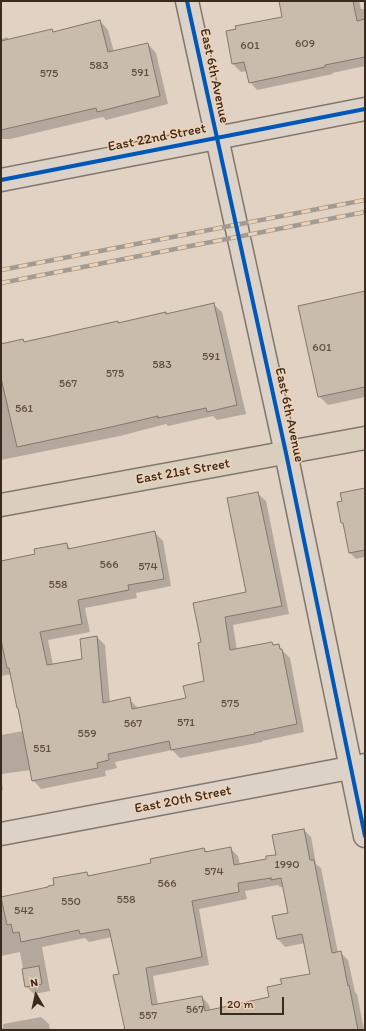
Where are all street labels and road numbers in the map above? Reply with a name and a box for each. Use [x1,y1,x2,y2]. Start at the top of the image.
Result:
street label: East 6th Avenue [196,27,232,125]
street label: East 22nd Street [106,120,208,156]
street label: East 6th Avenue [271,366,307,464]
street label: East 21st Street [135,455,231,489]
street label: East 20th Street [133,782,233,818]

